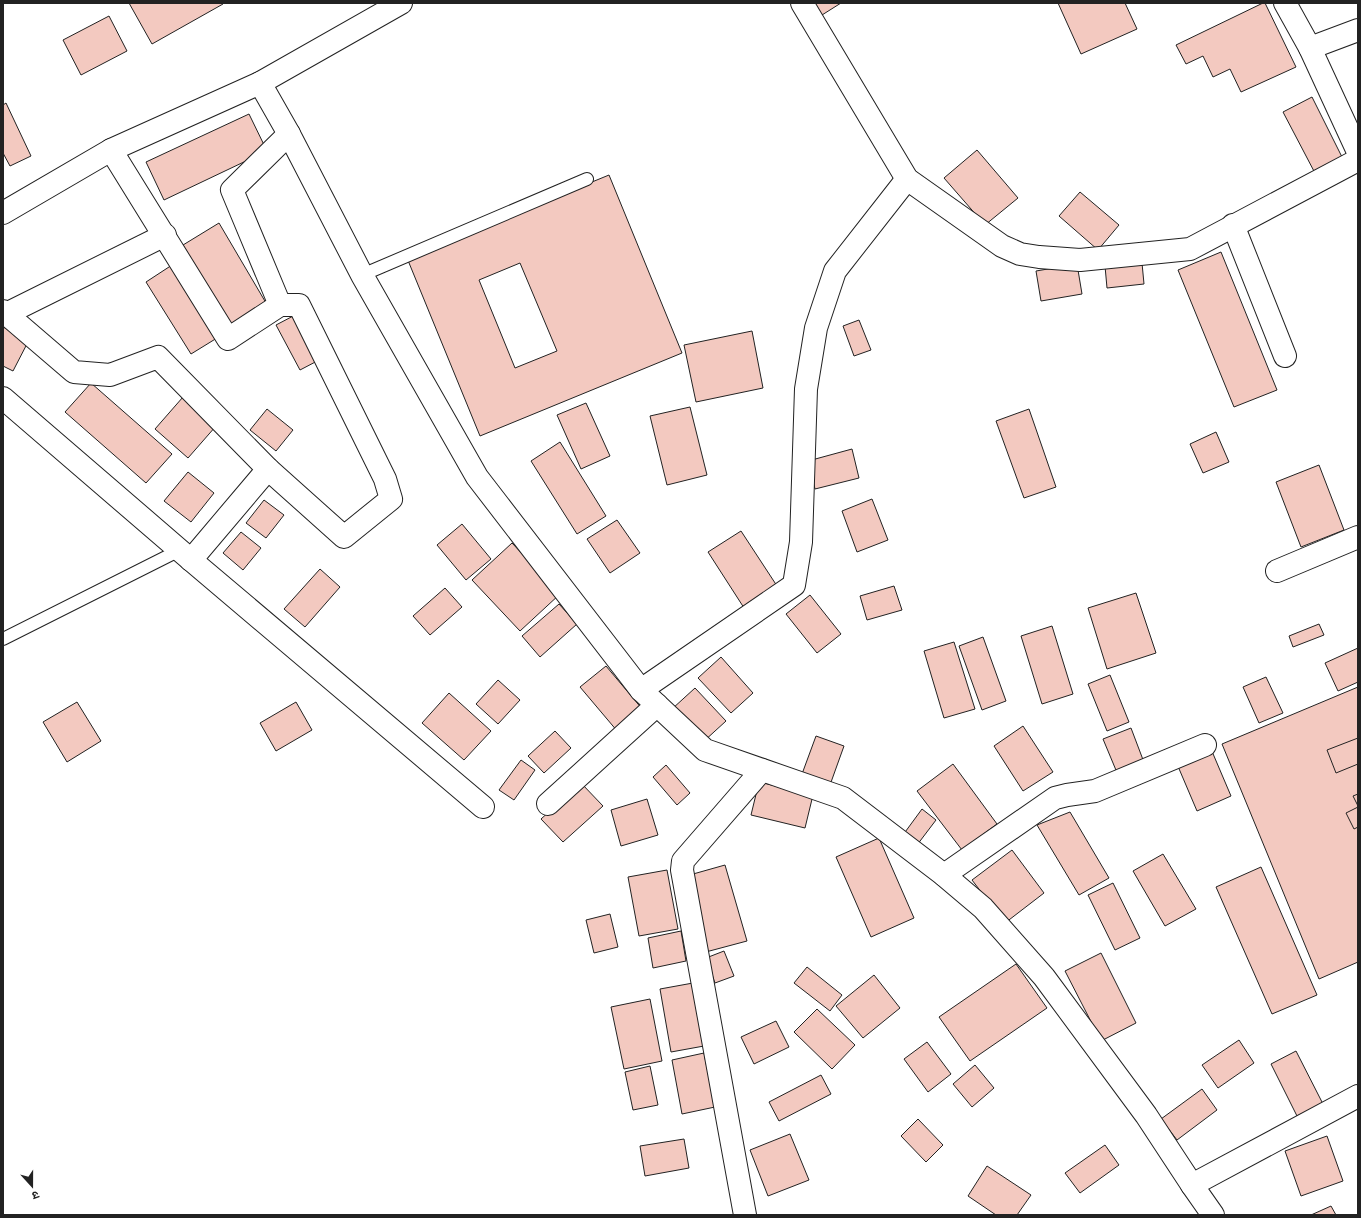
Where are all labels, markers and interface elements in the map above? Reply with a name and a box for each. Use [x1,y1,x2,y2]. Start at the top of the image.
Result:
north arrow [12,1166,52,1206]
text: उ [30,1188,41,1202]

